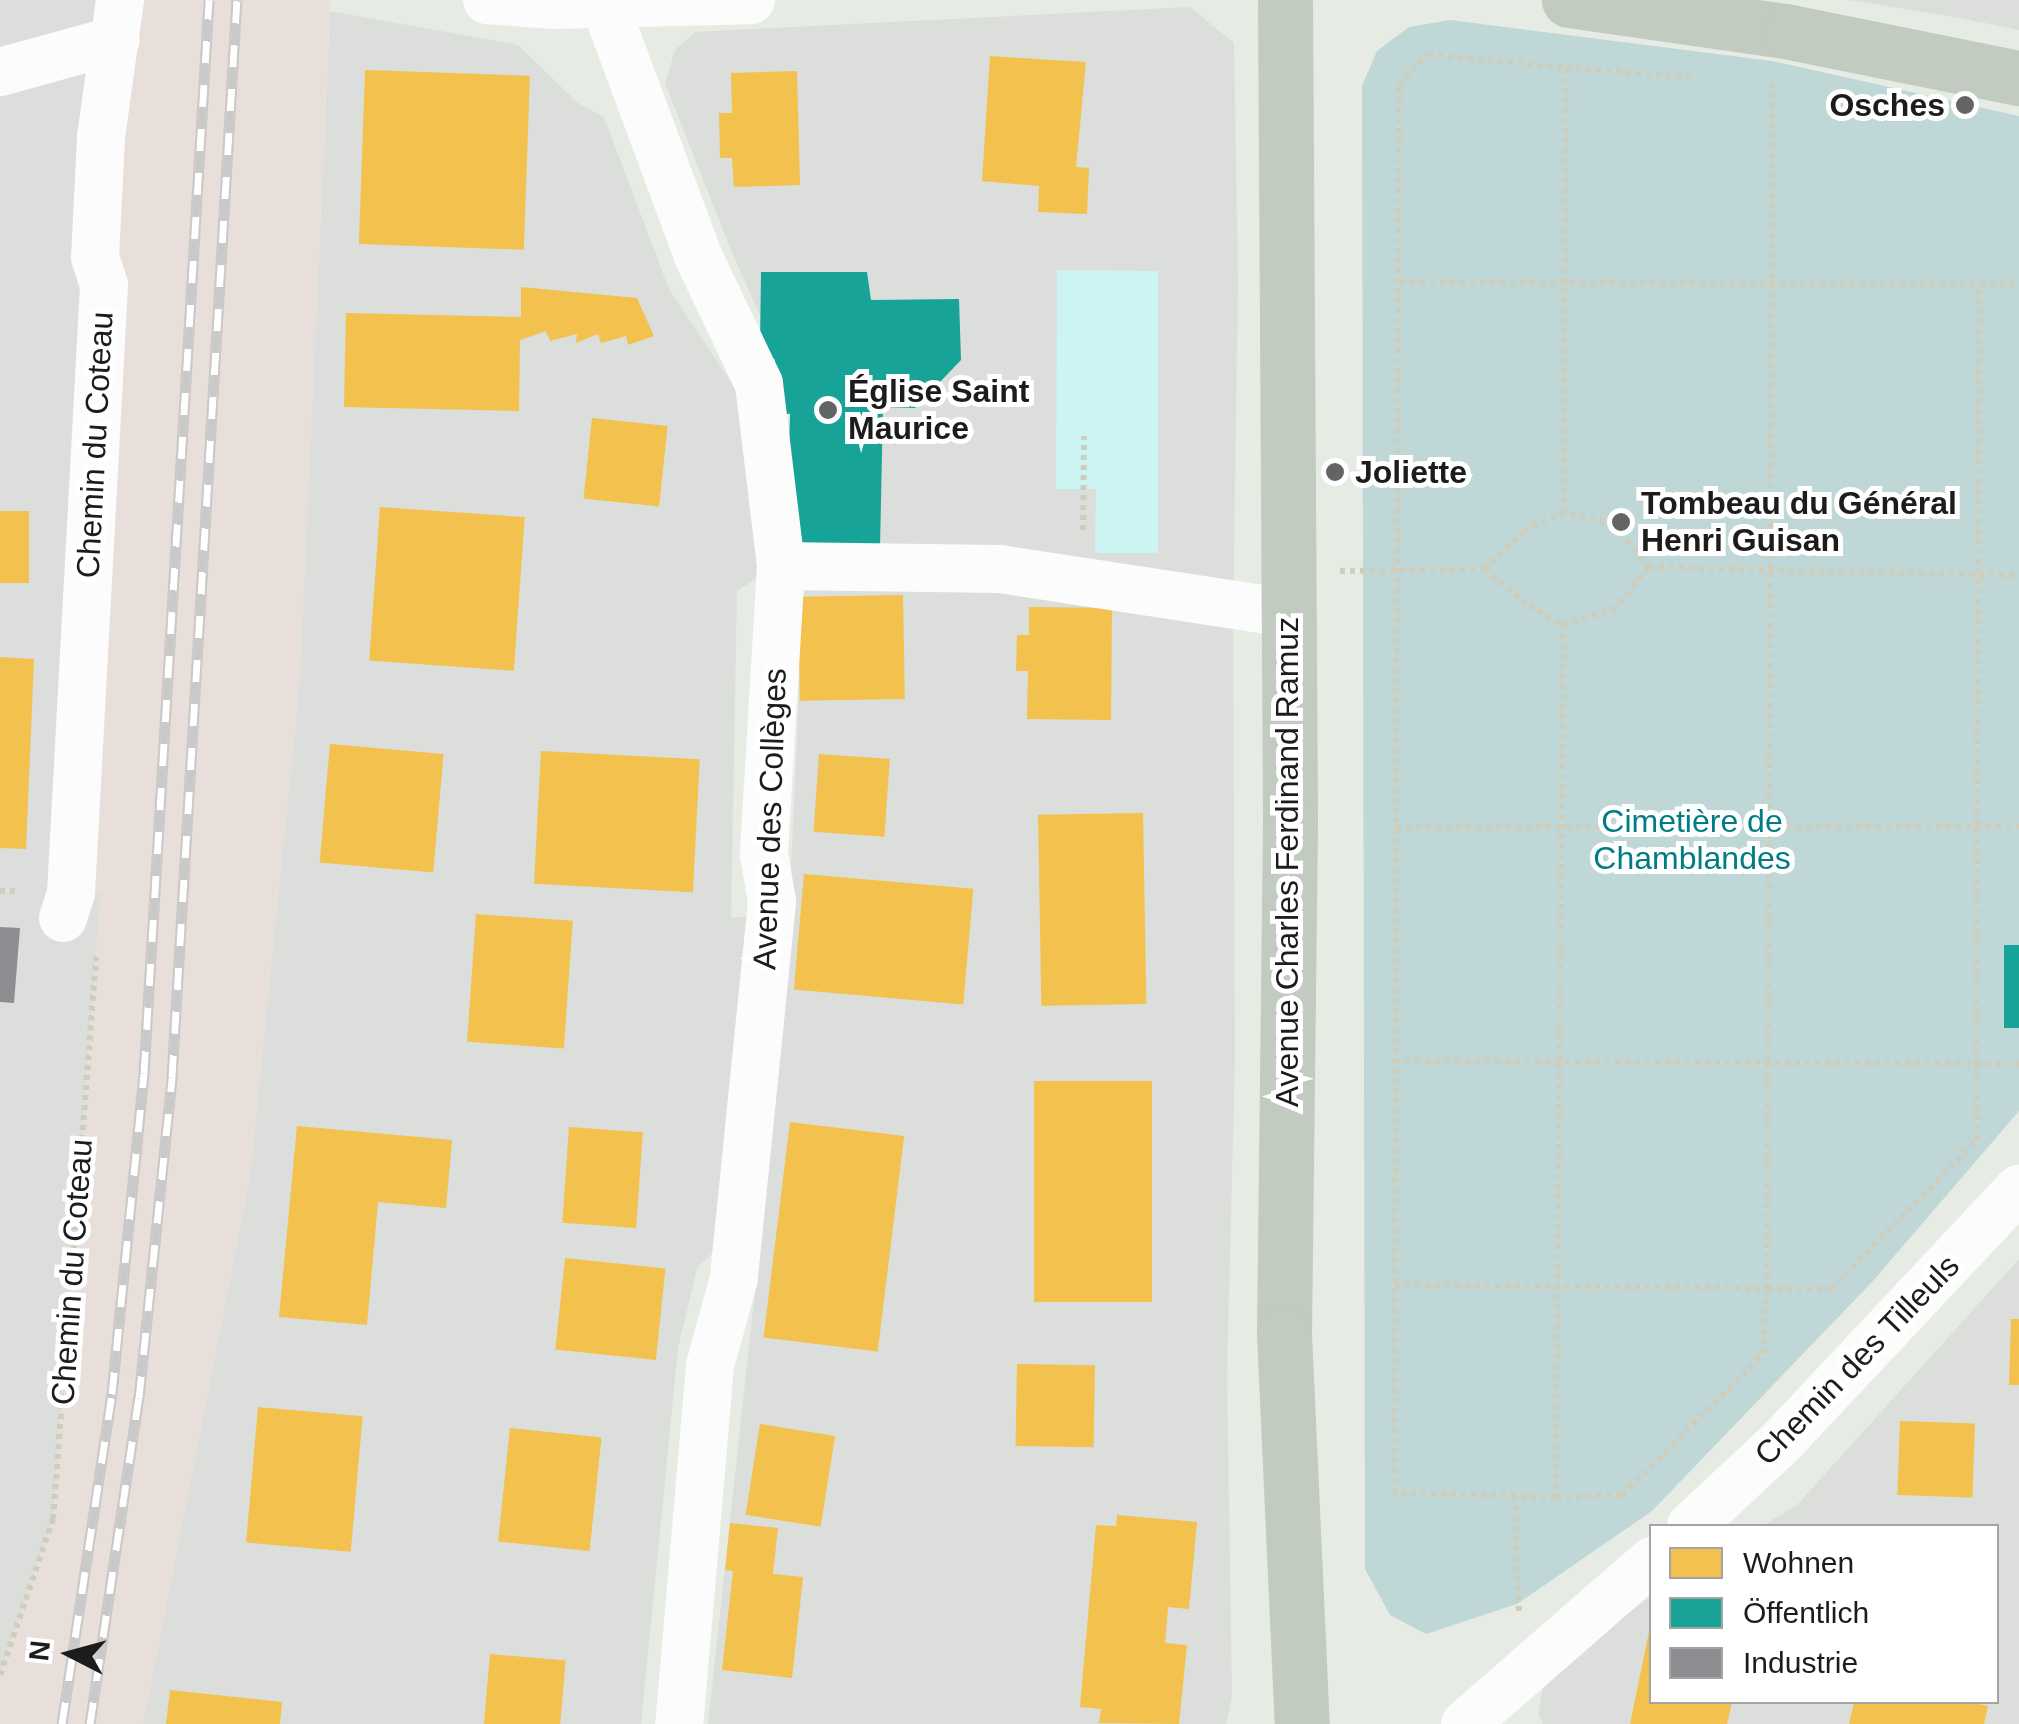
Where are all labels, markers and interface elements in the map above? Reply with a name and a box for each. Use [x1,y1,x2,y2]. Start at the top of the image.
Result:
place label: Osches [1829,86,1945,124]
marker: Osches [1954,94,1976,116]
street label: Chemin du Coteau [69,311,121,579]
place label: Église Saint Maurice [848,373,1029,448]
marker: Église Saint Maurice [817,399,839,421]
place label: Joliette [1355,453,1467,491]
marker: Joliette [1324,461,1346,483]
place label: Tombeau du Général Henri Guisan [1641,485,1957,560]
marker: Tombeau du Général Henri Guisan [1610,511,1632,533]
street label: Avenue Charles Ferdinand Ramuz [1268,617,1306,1107]
street label: Avenue des Collèges [746,667,794,971]
park label: Cimetière de Chamblandes [1593,803,1791,878]
street label: Chemin du Coteau [44,1138,100,1406]
street label: Chemin des Tilleuls [1747,1247,1967,1473]
legend [1649,1524,1999,1704]
text: Wohnen [1743,1546,1854,1579]
text: Öffentlich [1743,1596,1869,1629]
north arrow [20,1604,120,1704]
text: N [23,1639,56,1663]
text: Industrie [1743,1646,1858,1679]

